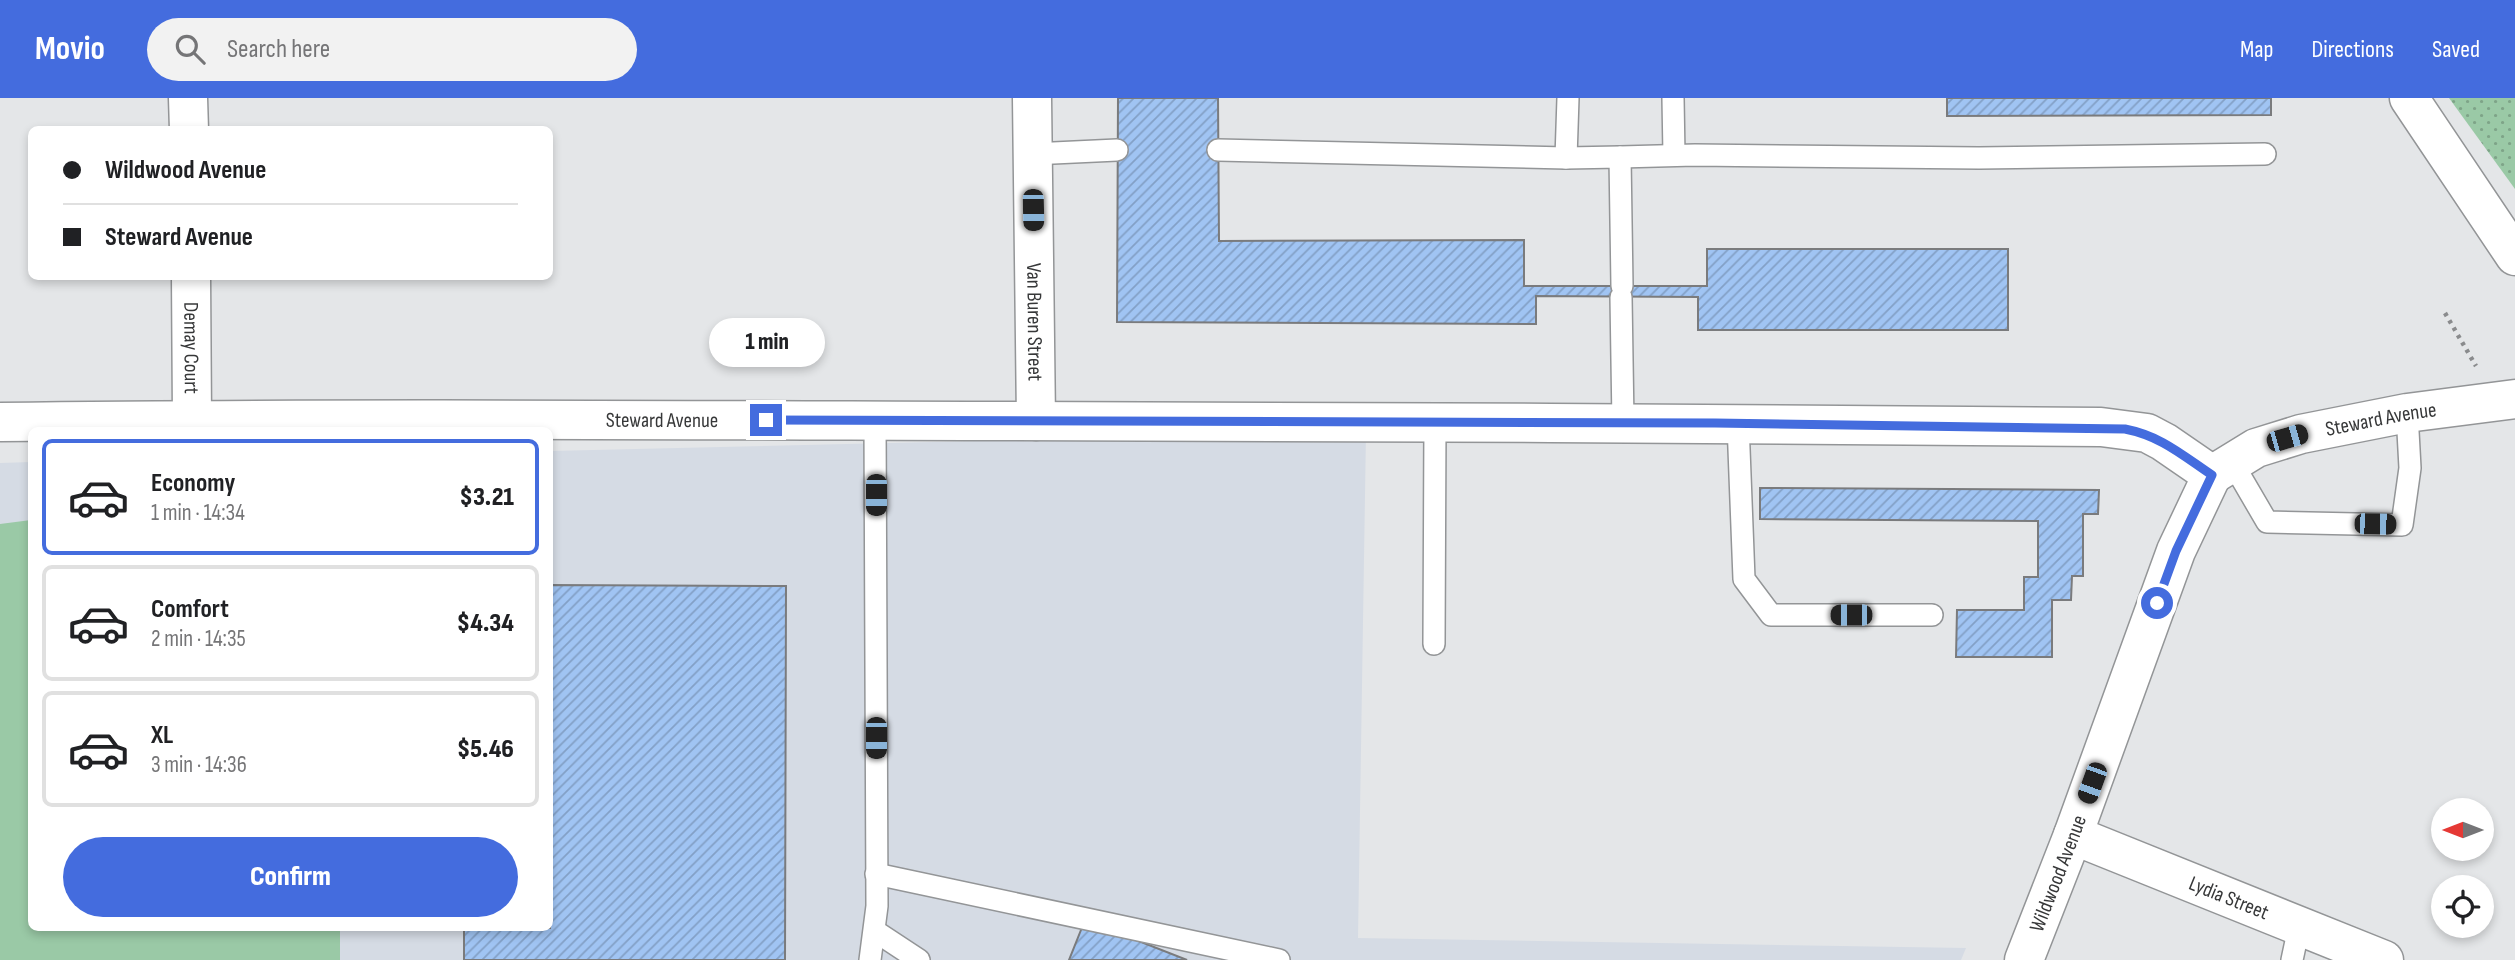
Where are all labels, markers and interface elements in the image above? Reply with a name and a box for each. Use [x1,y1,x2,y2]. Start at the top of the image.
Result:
search box [147,18,637,81]
text: Movio [35,29,105,69]
icon: search [171,30,209,68]
text: Search here [227,34,330,65]
text: Map [2240,35,2273,64]
text: Directions [2311,35,2394,64]
text: Saved [2432,35,2480,64]
text: Wildwood Avenue [105,155,266,186]
car [1023,189,1044,231]
text: Steward Avenue [105,222,253,253]
street label: Van Buren Street [1022,263,1048,381]
street label: Demay Court [179,302,204,394]
callout: 1 min [708,318,824,368]
text: 1 min [745,328,789,356]
street label: Steward Avenue [2323,397,2438,441]
route end [750,404,782,436]
street label: Steward Avenue [606,407,718,433]
car [2264,422,2311,454]
icon: car [67,466,130,529]
text: Economy [151,468,235,499]
car [866,474,887,516]
text: $3.21 [459,482,514,513]
text: 1 min · 14:34 [151,499,245,527]
car [2354,513,2397,535]
route start [2141,587,2173,619]
icon: car [67,592,130,655]
text: Comfort [151,594,229,625]
car [1831,605,1873,626]
text: $4.34 [457,608,514,639]
text: 2 min · 14:35 [151,625,246,653]
car [866,717,887,759]
icon: car [67,718,130,781]
text: XL [151,720,173,751]
text: $5.46 [457,734,514,765]
text: 3 min · 14:36 [151,751,247,779]
car [2075,760,2110,806]
north arrow [2431,798,2494,861]
map controls [2431,798,2494,938]
street label: Wildwood Avenue [2024,812,2092,935]
button: Confirm [63,837,518,917]
street label: Lydia Street [2185,870,2272,925]
button: locate [2431,875,2494,938]

